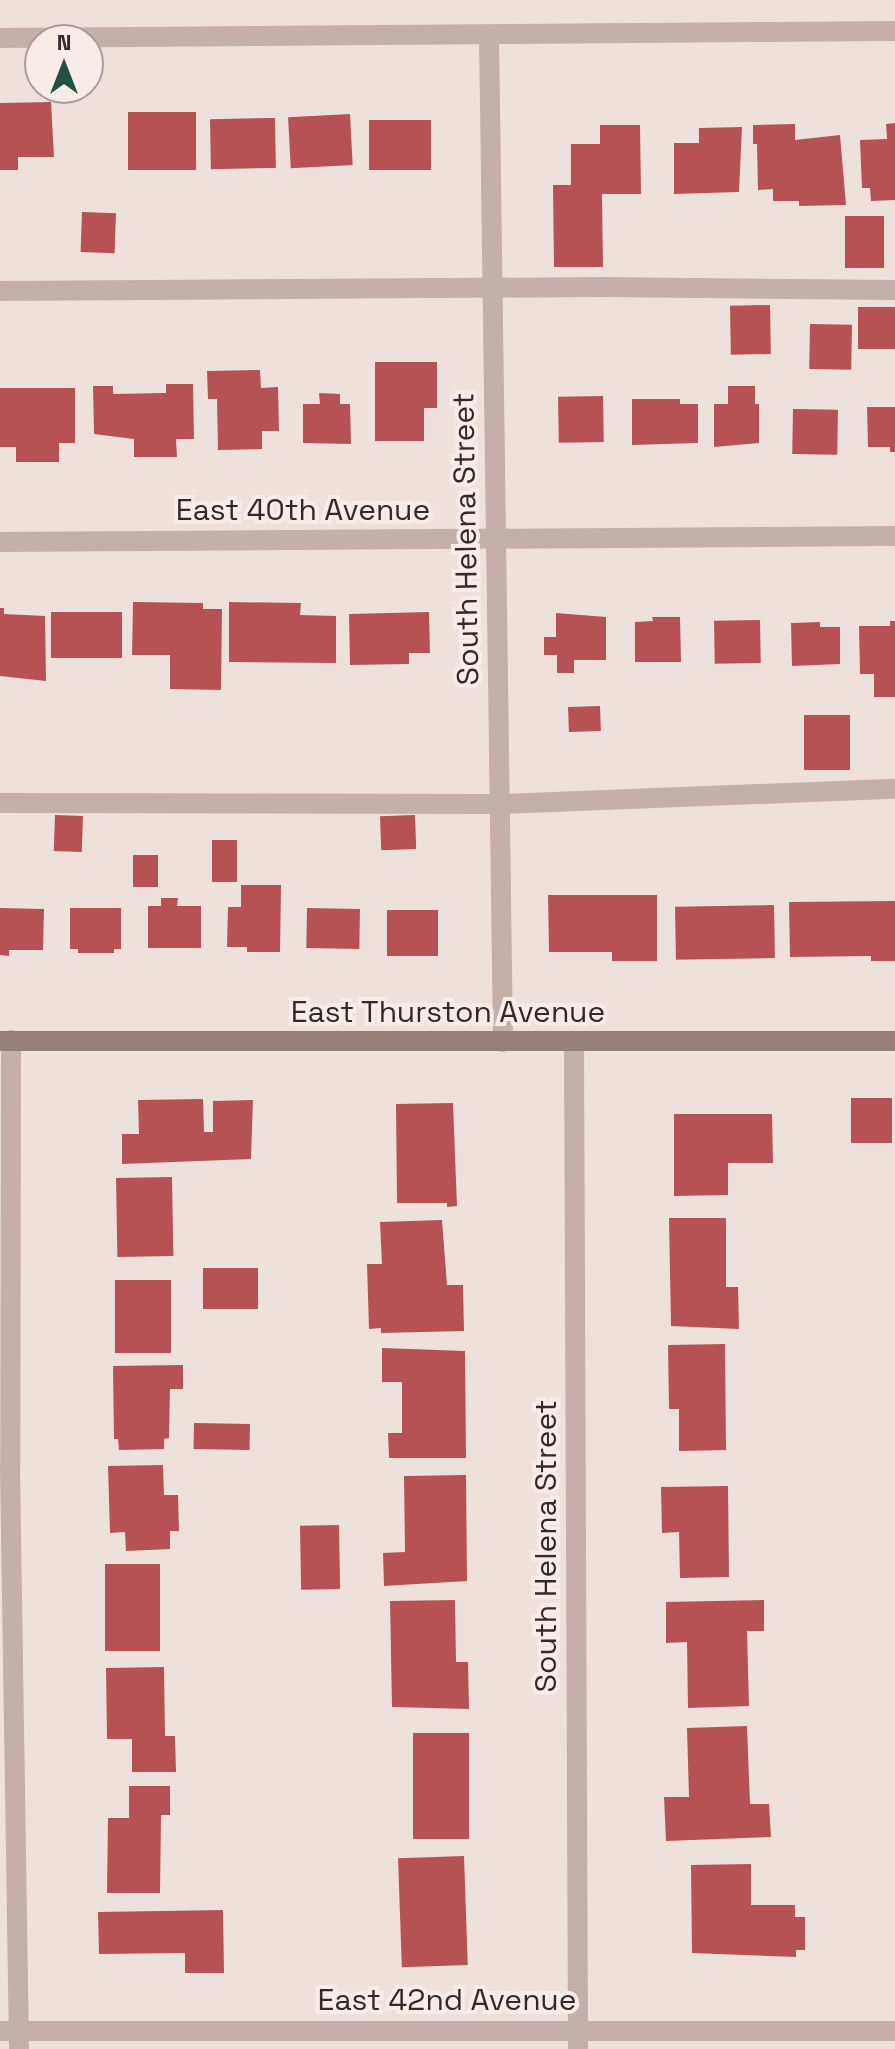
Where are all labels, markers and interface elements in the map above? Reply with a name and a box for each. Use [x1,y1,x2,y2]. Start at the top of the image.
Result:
north arrow [24,24,104,104]
text: N [57,28,71,56]
street label: South Helena Street [445,392,487,686]
street label: East 40th Avenue [176,492,430,528]
street label: East Thurston Avenue [290,994,606,1030]
street label: South Helena Street [528,1400,564,1692]
street label: East 42nd Avenue [317,1982,577,2018]

